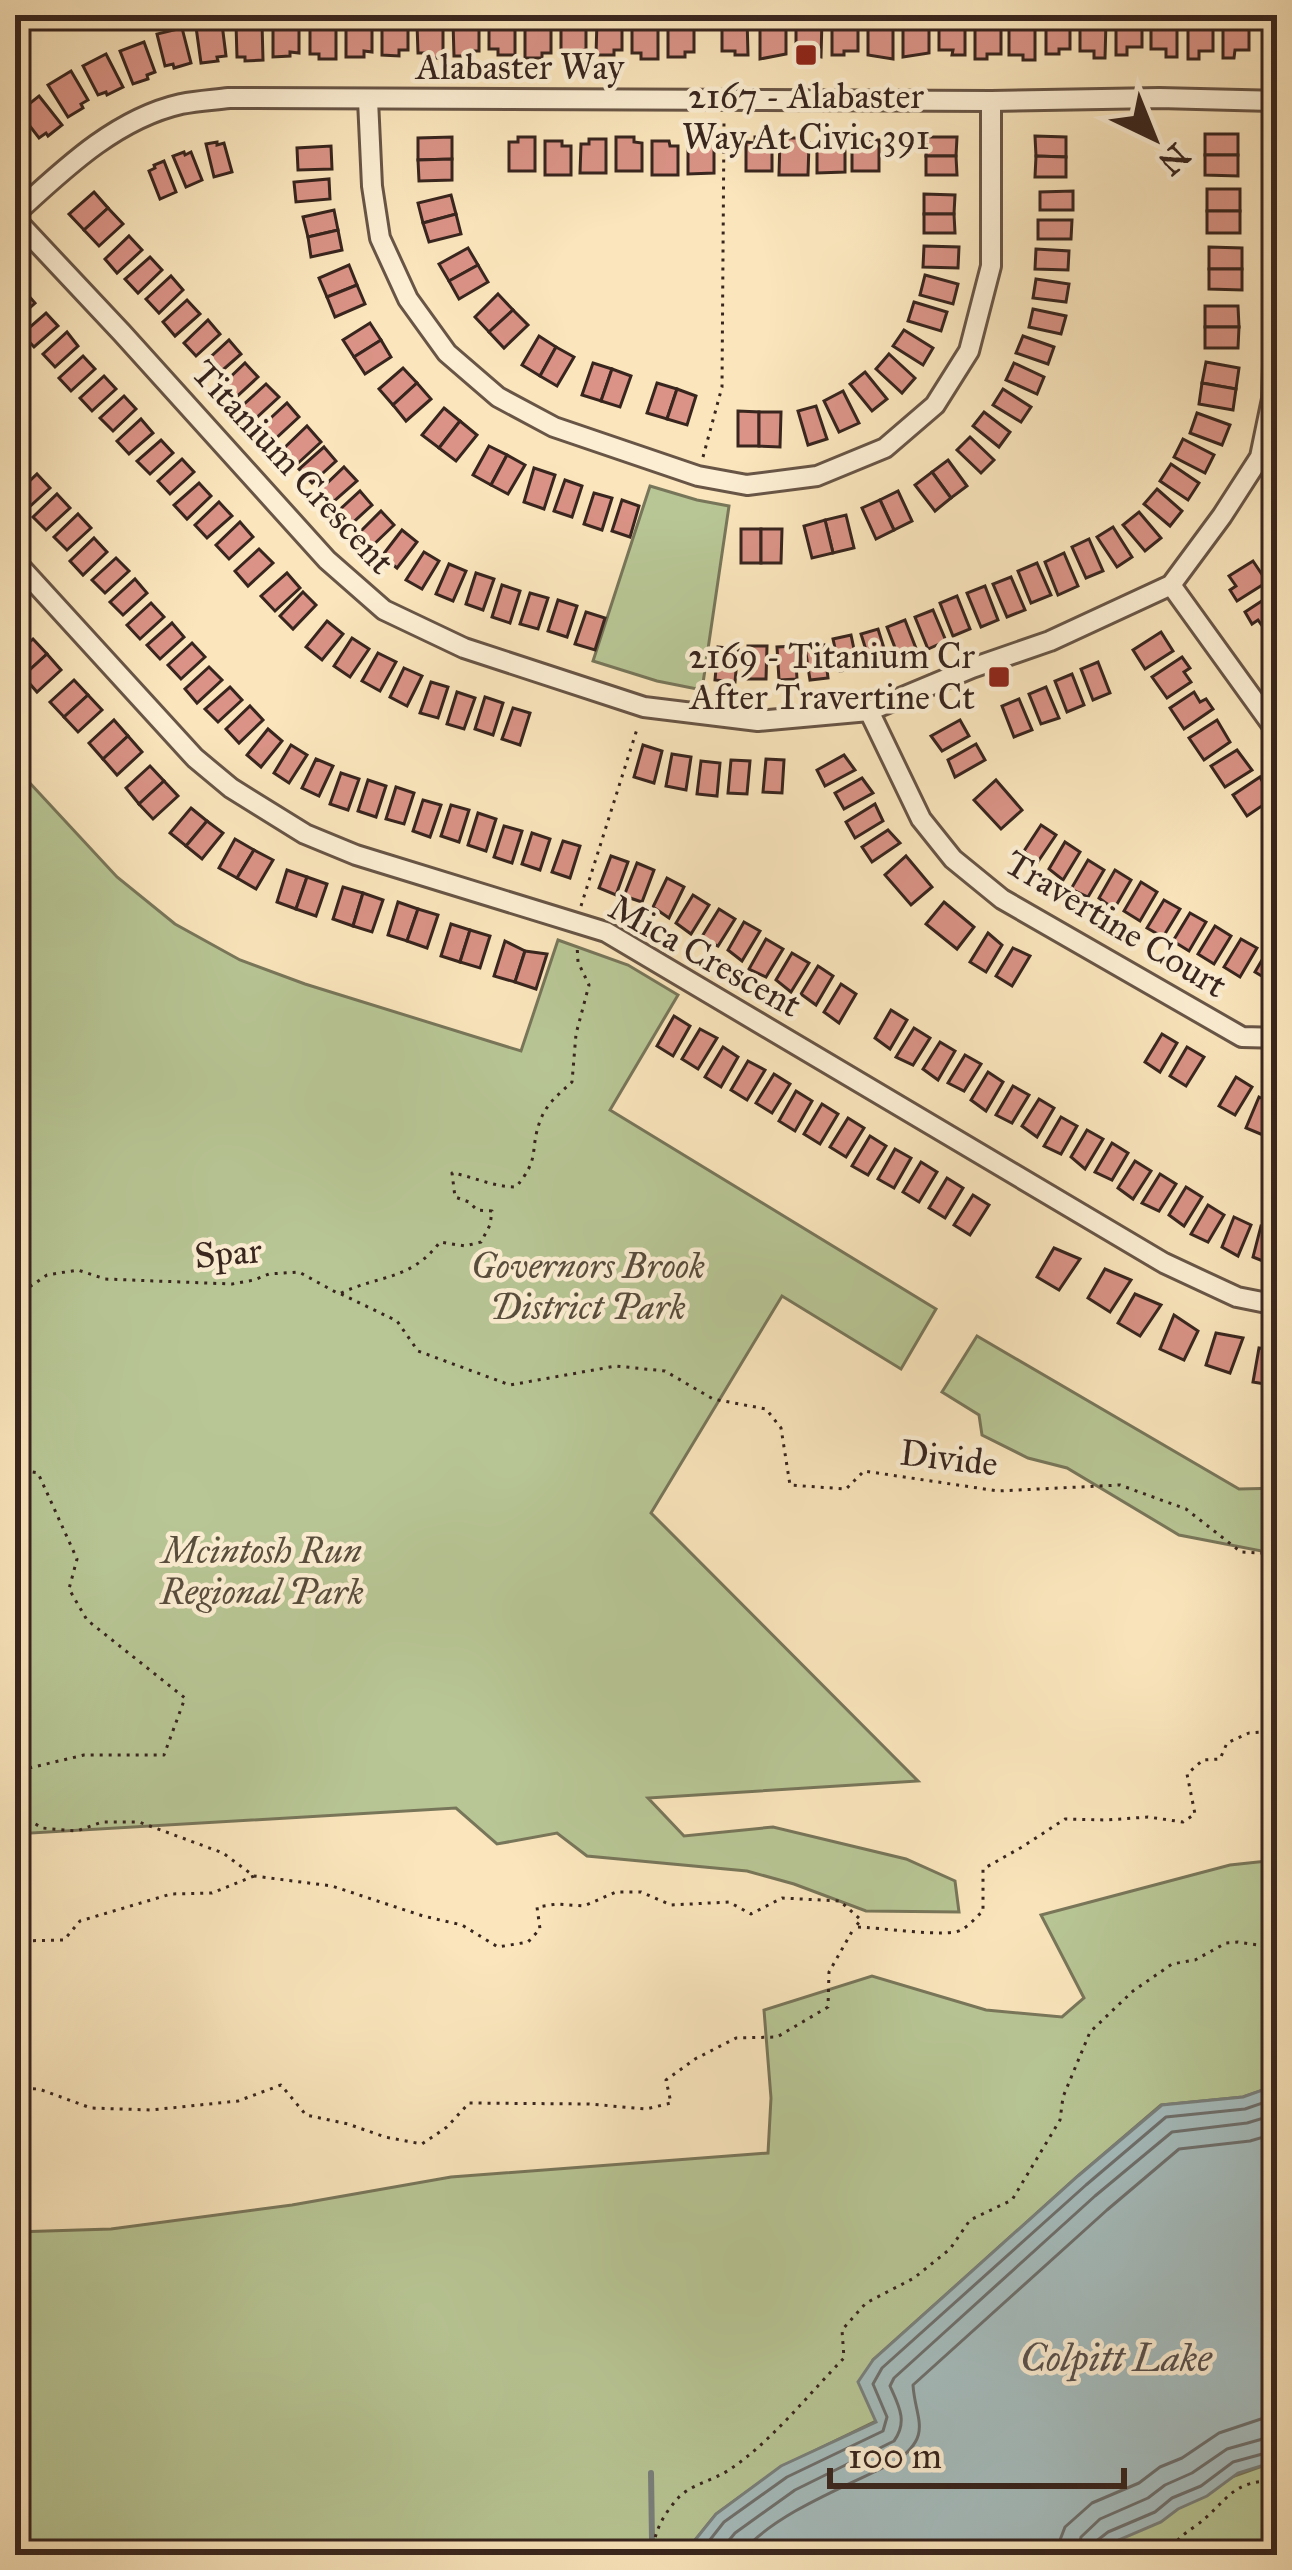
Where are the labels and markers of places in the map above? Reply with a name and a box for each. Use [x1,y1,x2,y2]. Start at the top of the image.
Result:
marker: 2167 - Alabaster Way At Civic 391 [793,42,819,68]
place label: 2167 - Alabaster Way At Civic 391 [682,74,930,159]
place label: 2169 - Titanium Cr After Travertine Ct [688,634,975,719]
marker: 2169 - Titanium Cr After Travertine Ct [986,664,1012,690]

